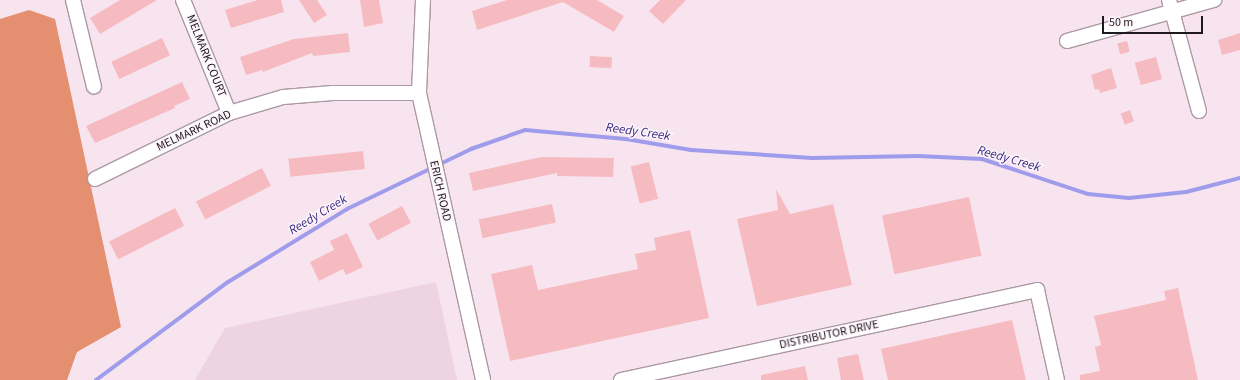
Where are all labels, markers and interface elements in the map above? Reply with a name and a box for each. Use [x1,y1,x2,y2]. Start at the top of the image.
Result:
scale bar [1104,8,1205,34]
street label: MELMARK COURT [183,13,229,99]
text: 50 m [1109,14,1133,31]
street label: MELMARK ROAD [154,107,234,155]
water label: Reedy Creek [605,120,671,144]
water label: Reedy Creek [976,143,1042,175]
street label: ERICH ROAD [426,159,454,223]
water label: Reedy Creek [286,192,350,238]
street label: DISTRIBUTOR DRIVE [778,317,880,353]

